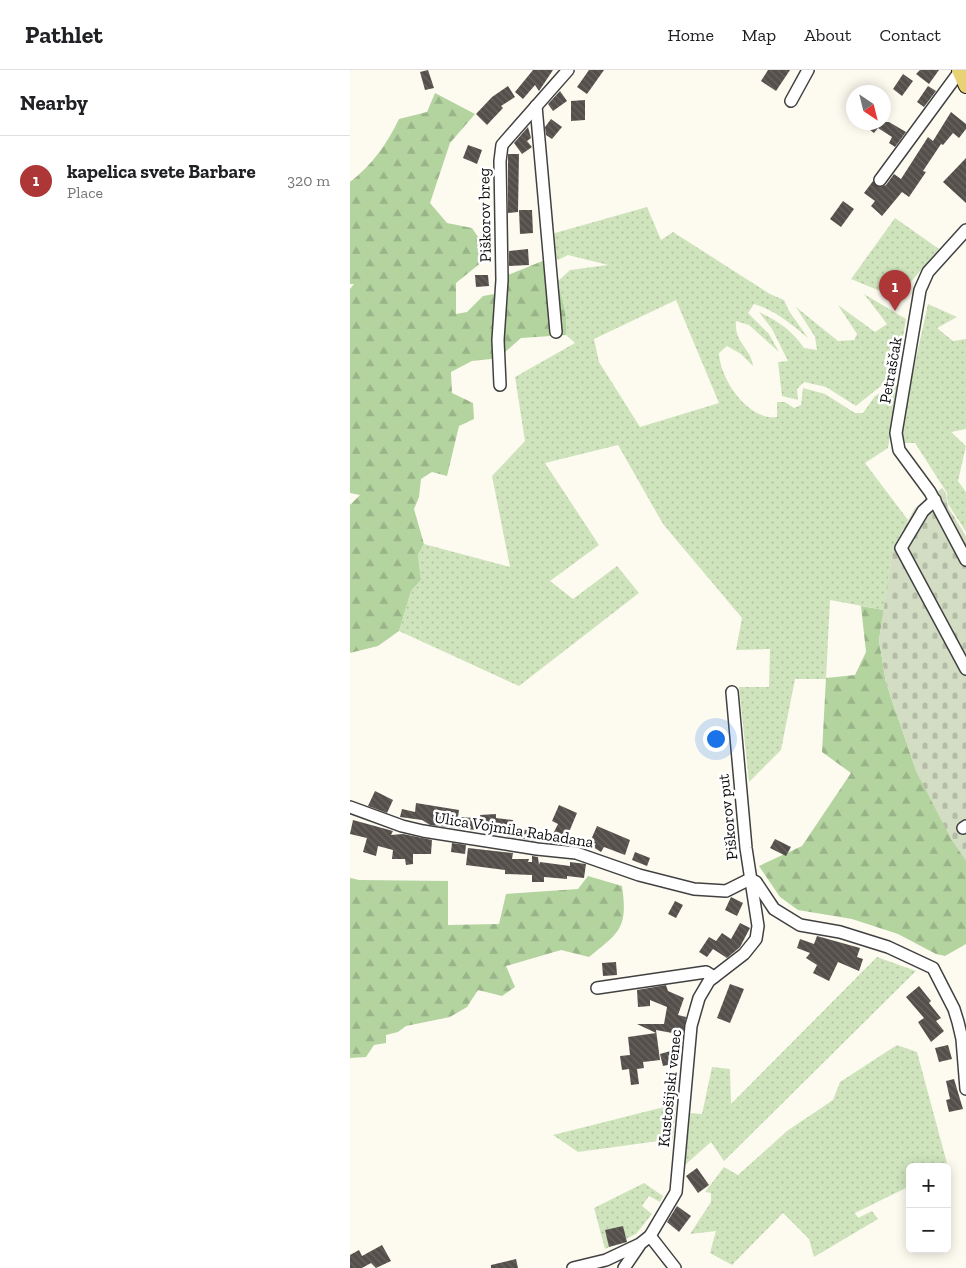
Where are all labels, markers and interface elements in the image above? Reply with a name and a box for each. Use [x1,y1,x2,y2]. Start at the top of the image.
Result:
text: Pathlet [25,20,103,49]
text: Home [667,24,714,46]
text: Map [742,24,776,46]
text: About [804,24,851,46]
text: Contact [879,24,941,46]
north arrow [846,85,891,130]
text: Nearby [20,90,88,115]
text: kapelica svete Barbare [67,160,256,183]
street label: Piškorov breg [474,167,495,262]
text: 1 [33,171,39,190]
text: 320 m [287,171,330,190]
text: Place [67,183,103,202]
pin: 1 [879,270,911,311]
street label: Petraščak [875,335,906,405]
your location [703,726,729,752]
street label: Piškorov put [714,773,741,861]
street label: Ulica Vojmila Rabadana [433,808,595,852]
street label: Kustošijski venec [654,1028,685,1148]
map controls [906,1163,951,1253]
button: + [906,1163,951,1208]
button: − [906,1208,951,1253]

